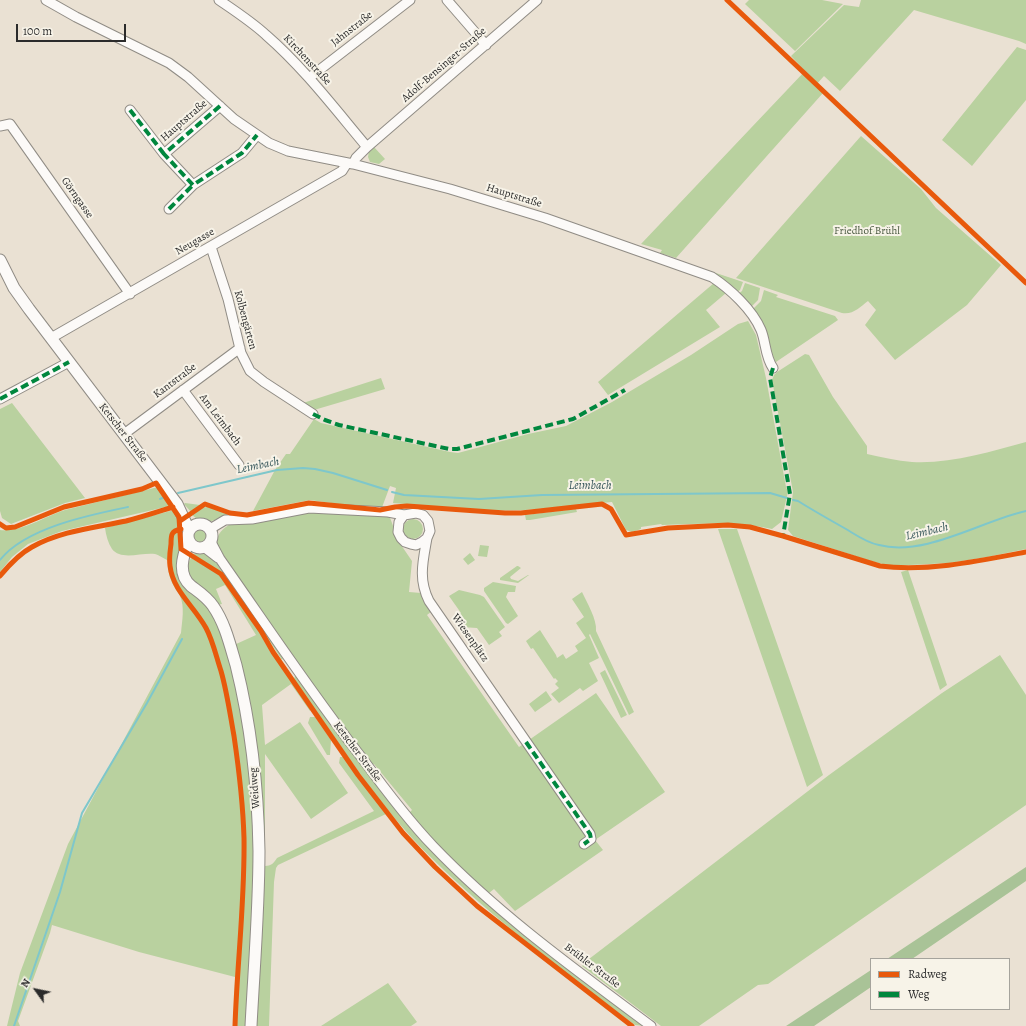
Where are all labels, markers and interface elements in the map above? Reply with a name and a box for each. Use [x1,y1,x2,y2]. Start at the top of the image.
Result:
street label: Jahnstraße [329,9,375,49]
scale bar [18,16,128,42]
text: 100 m [23,23,52,39]
street label: Adolf-Bensinger-Straße [399,25,489,105]
street label: Kirchenstraße [280,32,334,88]
street label: Hauptstraße [158,97,210,145]
street label: Görngasse [58,175,96,221]
street label: Hauptstraße [485,181,543,211]
park label: Friedhof Brühl [834,224,900,238]
street label: Neugasse [173,226,217,258]
street label: Kolbengärten [231,289,259,351]
street label: Kantstraße [151,361,199,401]
street label: Am Leimbach [196,391,244,449]
street label: Ketscher Straße [96,401,150,465]
water label: Leimbach [235,454,281,478]
water label: Leimbach [568,479,612,493]
water label: Leimbach [904,520,950,544]
street label: Wiesenplätz [449,611,491,665]
street label: Ketscher Straße [330,719,384,785]
street label: Weidweg [247,767,263,809]
street label: Brühler Straße [561,941,623,991]
legend [870,958,1010,1010]
text: Radweg [908,966,947,982]
north arrow [16,970,56,1010]
text: N [17,976,34,991]
text: Weg [908,986,930,1002]

